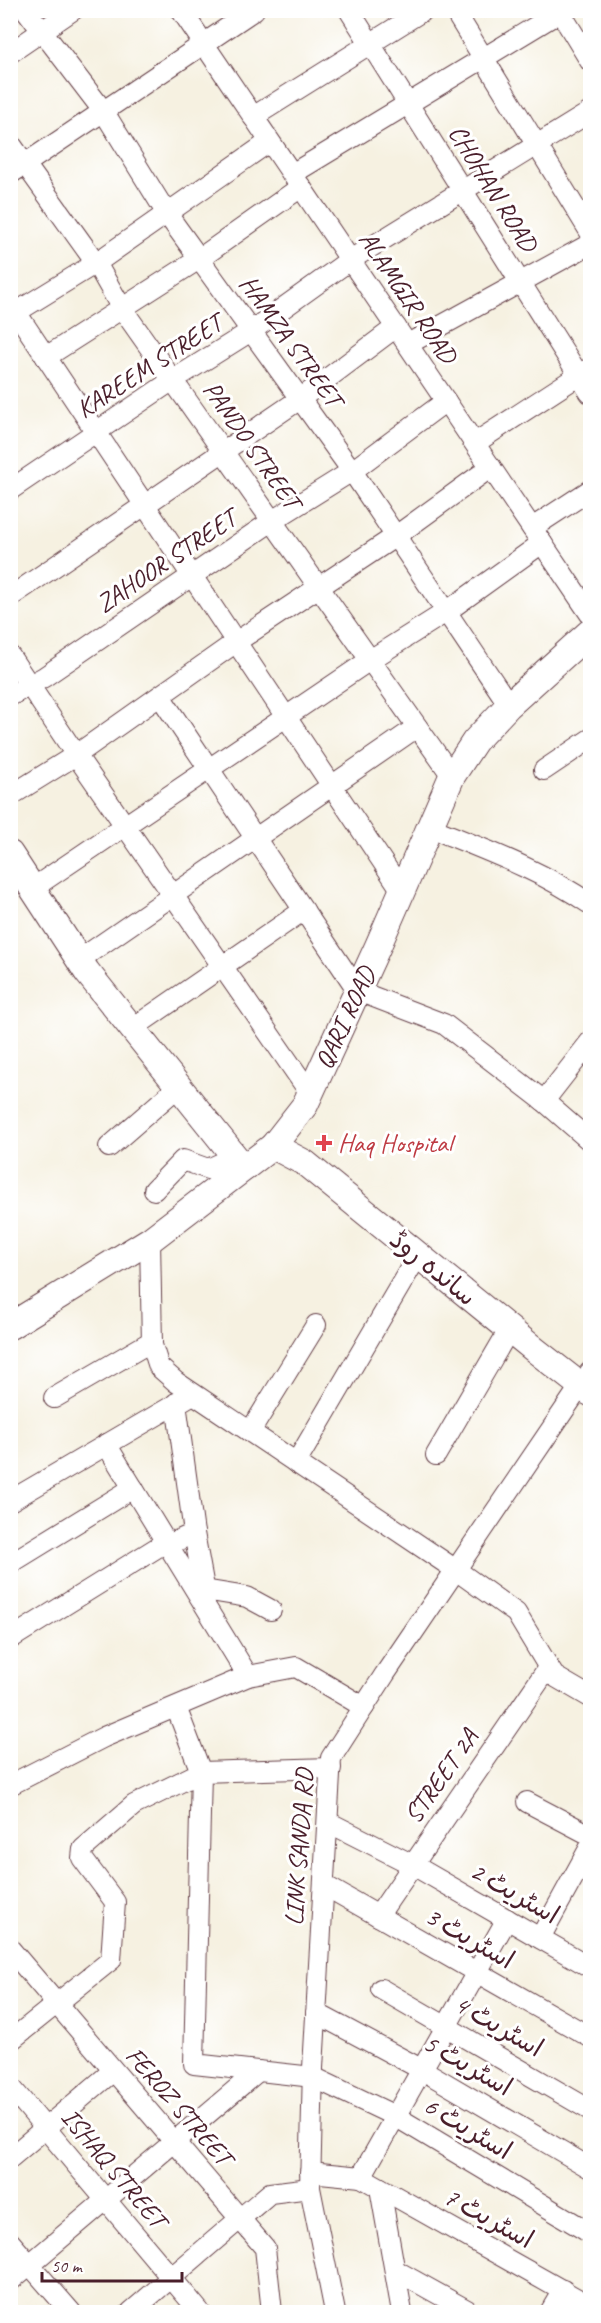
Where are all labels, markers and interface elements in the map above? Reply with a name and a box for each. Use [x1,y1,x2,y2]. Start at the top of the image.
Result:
street label: CHOHAN ROAD [441,119,546,260]
street label: ALAMGIR ROAD [352,224,466,372]
street label: HAMZA STREET [232,269,353,417]
street label: KAREEM STREET [70,304,232,425]
street label: PANDO STREET [196,375,311,520]
street label: ZAHOOR STREET [89,499,247,620]
street label: QARI ROAD [307,960,384,1074]
place label: Haq Hospital [338,1127,456,1160]
marker: Haq Hospital [315,1134,333,1152]
street label: ساندہ روڈ [383,1223,483,1313]
street label: STREET 2A [397,1721,487,1830]
street label: LINK SANDA RD [277,1766,321,1926]
street label: اسٹریٹ 2 [465,1854,565,1932]
street label: اسٹریٹ 3 [420,1899,520,1977]
street label: اسٹریٹ 4 [449,1987,549,2065]
street label: اسٹریٹ 5 [418,2026,518,2104]
street label: FEROZ STREET [118,2040,243,2176]
street label: اسٹریٹ 6 [418,2089,518,2167]
street label: ISHAQ STREET [54,2101,177,2239]
street label: اسٹریٹ 7 [438,2180,540,2256]
scale bar [42,2245,182,2283]
text: 50 m [51,2255,84,2277]

